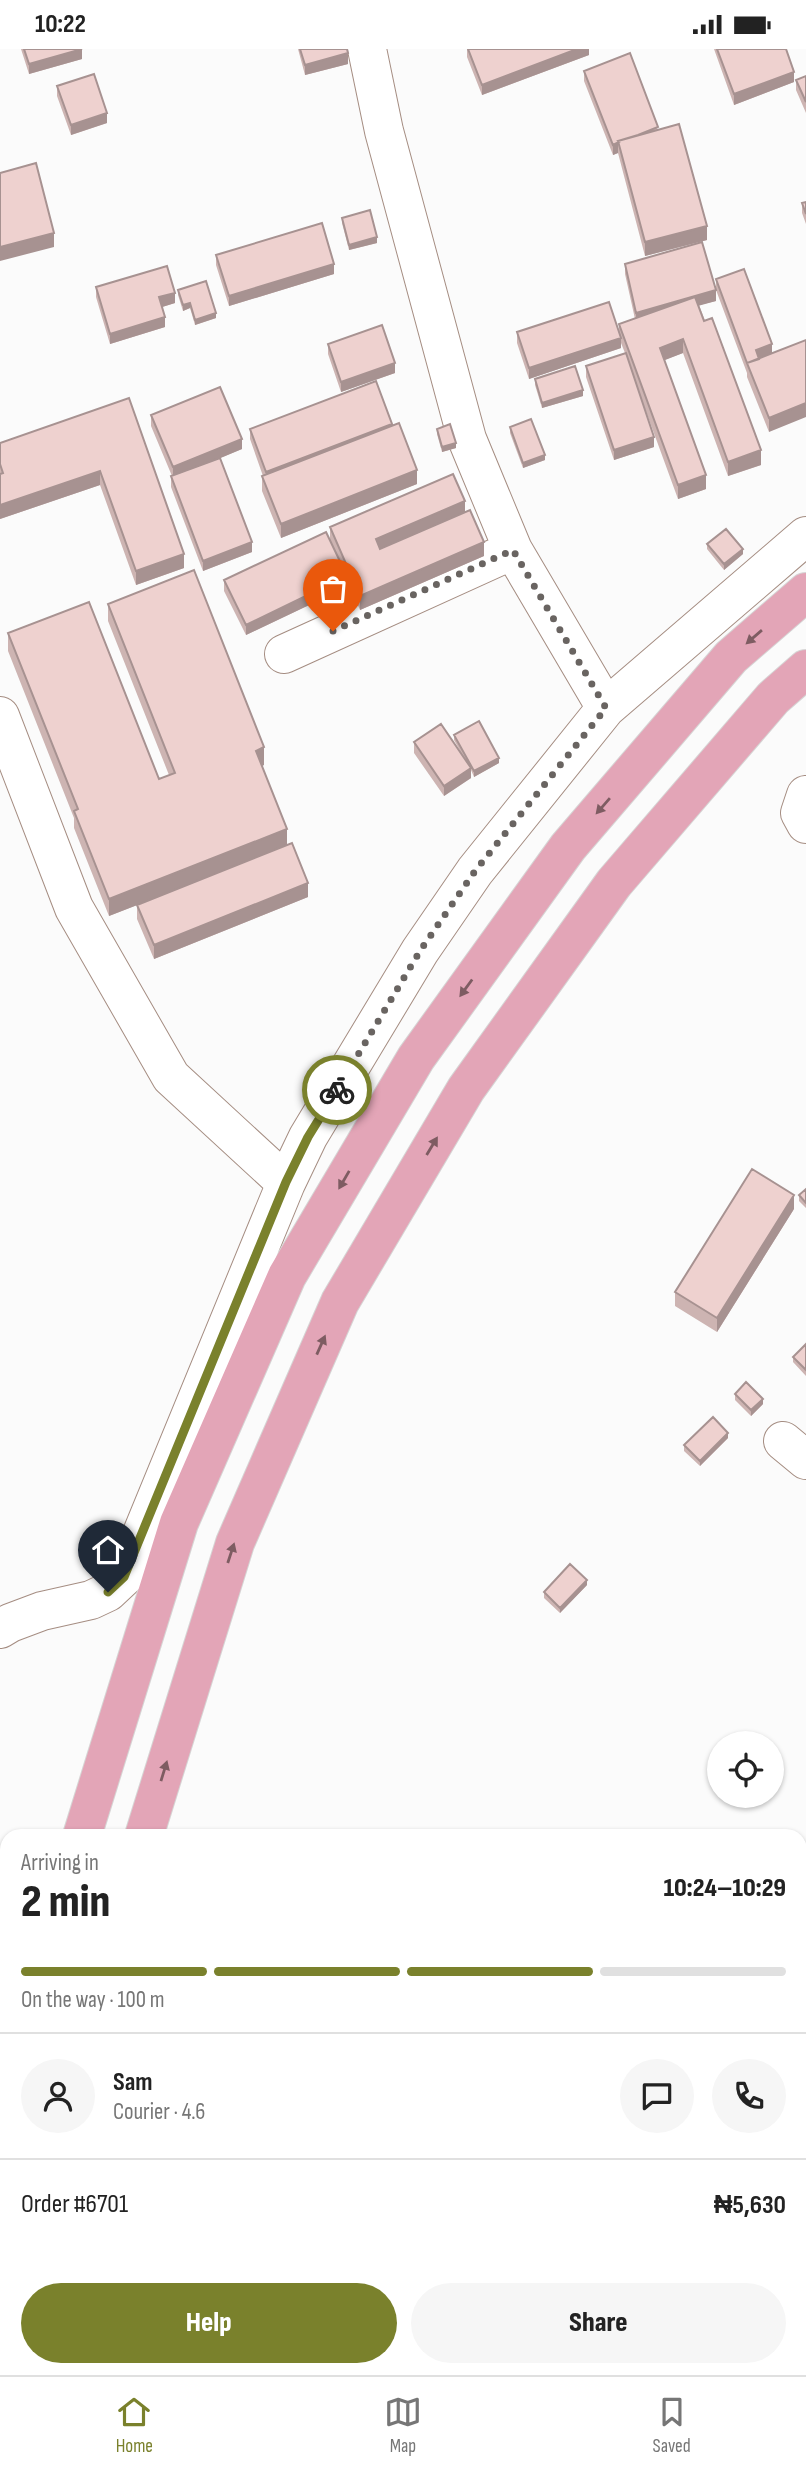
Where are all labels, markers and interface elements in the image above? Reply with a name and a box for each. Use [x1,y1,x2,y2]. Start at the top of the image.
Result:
text: 10:22 [35,9,86,40]
pin [303,559,363,631]
icon: bag [314,570,352,608]
one-way arrow [746,629,763,644]
one-way arrow [595,797,611,815]
one-way arrow [459,979,473,997]
courier [302,1055,372,1125]
icon: bike [318,1071,356,1109]
one-way arrow [426,1136,438,1156]
one-way arrow [338,1170,350,1189]
one-way arrow [316,1334,327,1355]
pin [78,1520,138,1592]
icon: home [89,1531,127,1569]
one-way arrow [227,1543,237,1564]
map controls [707,1731,784,1808]
button: locate [707,1731,784,1808]
one-way arrow [159,1760,170,1781]
text: Arriving in [21,1849,99,1877]
text: 10:24–10:29 [663,1873,786,1904]
text: 2 min [21,1875,110,1930]
text: On the way · 100 m [21,1986,165,2014]
button: person [21,2059,95,2133]
button: chat [620,2059,694,2133]
button: phone [712,2059,786,2133]
text: Sam [113,2067,153,2098]
text: Courier · 4.6 [113,2098,205,2126]
text: Order #6701 [21,2189,128,2220]
text: ₦5,630 [714,2190,786,2221]
button: Help [21,2283,397,2363]
button: Share [411,2283,786,2363]
tab: Home [115,2393,153,2458]
tab: Map [384,2393,422,2458]
tab: Saved [653,2393,691,2458]

